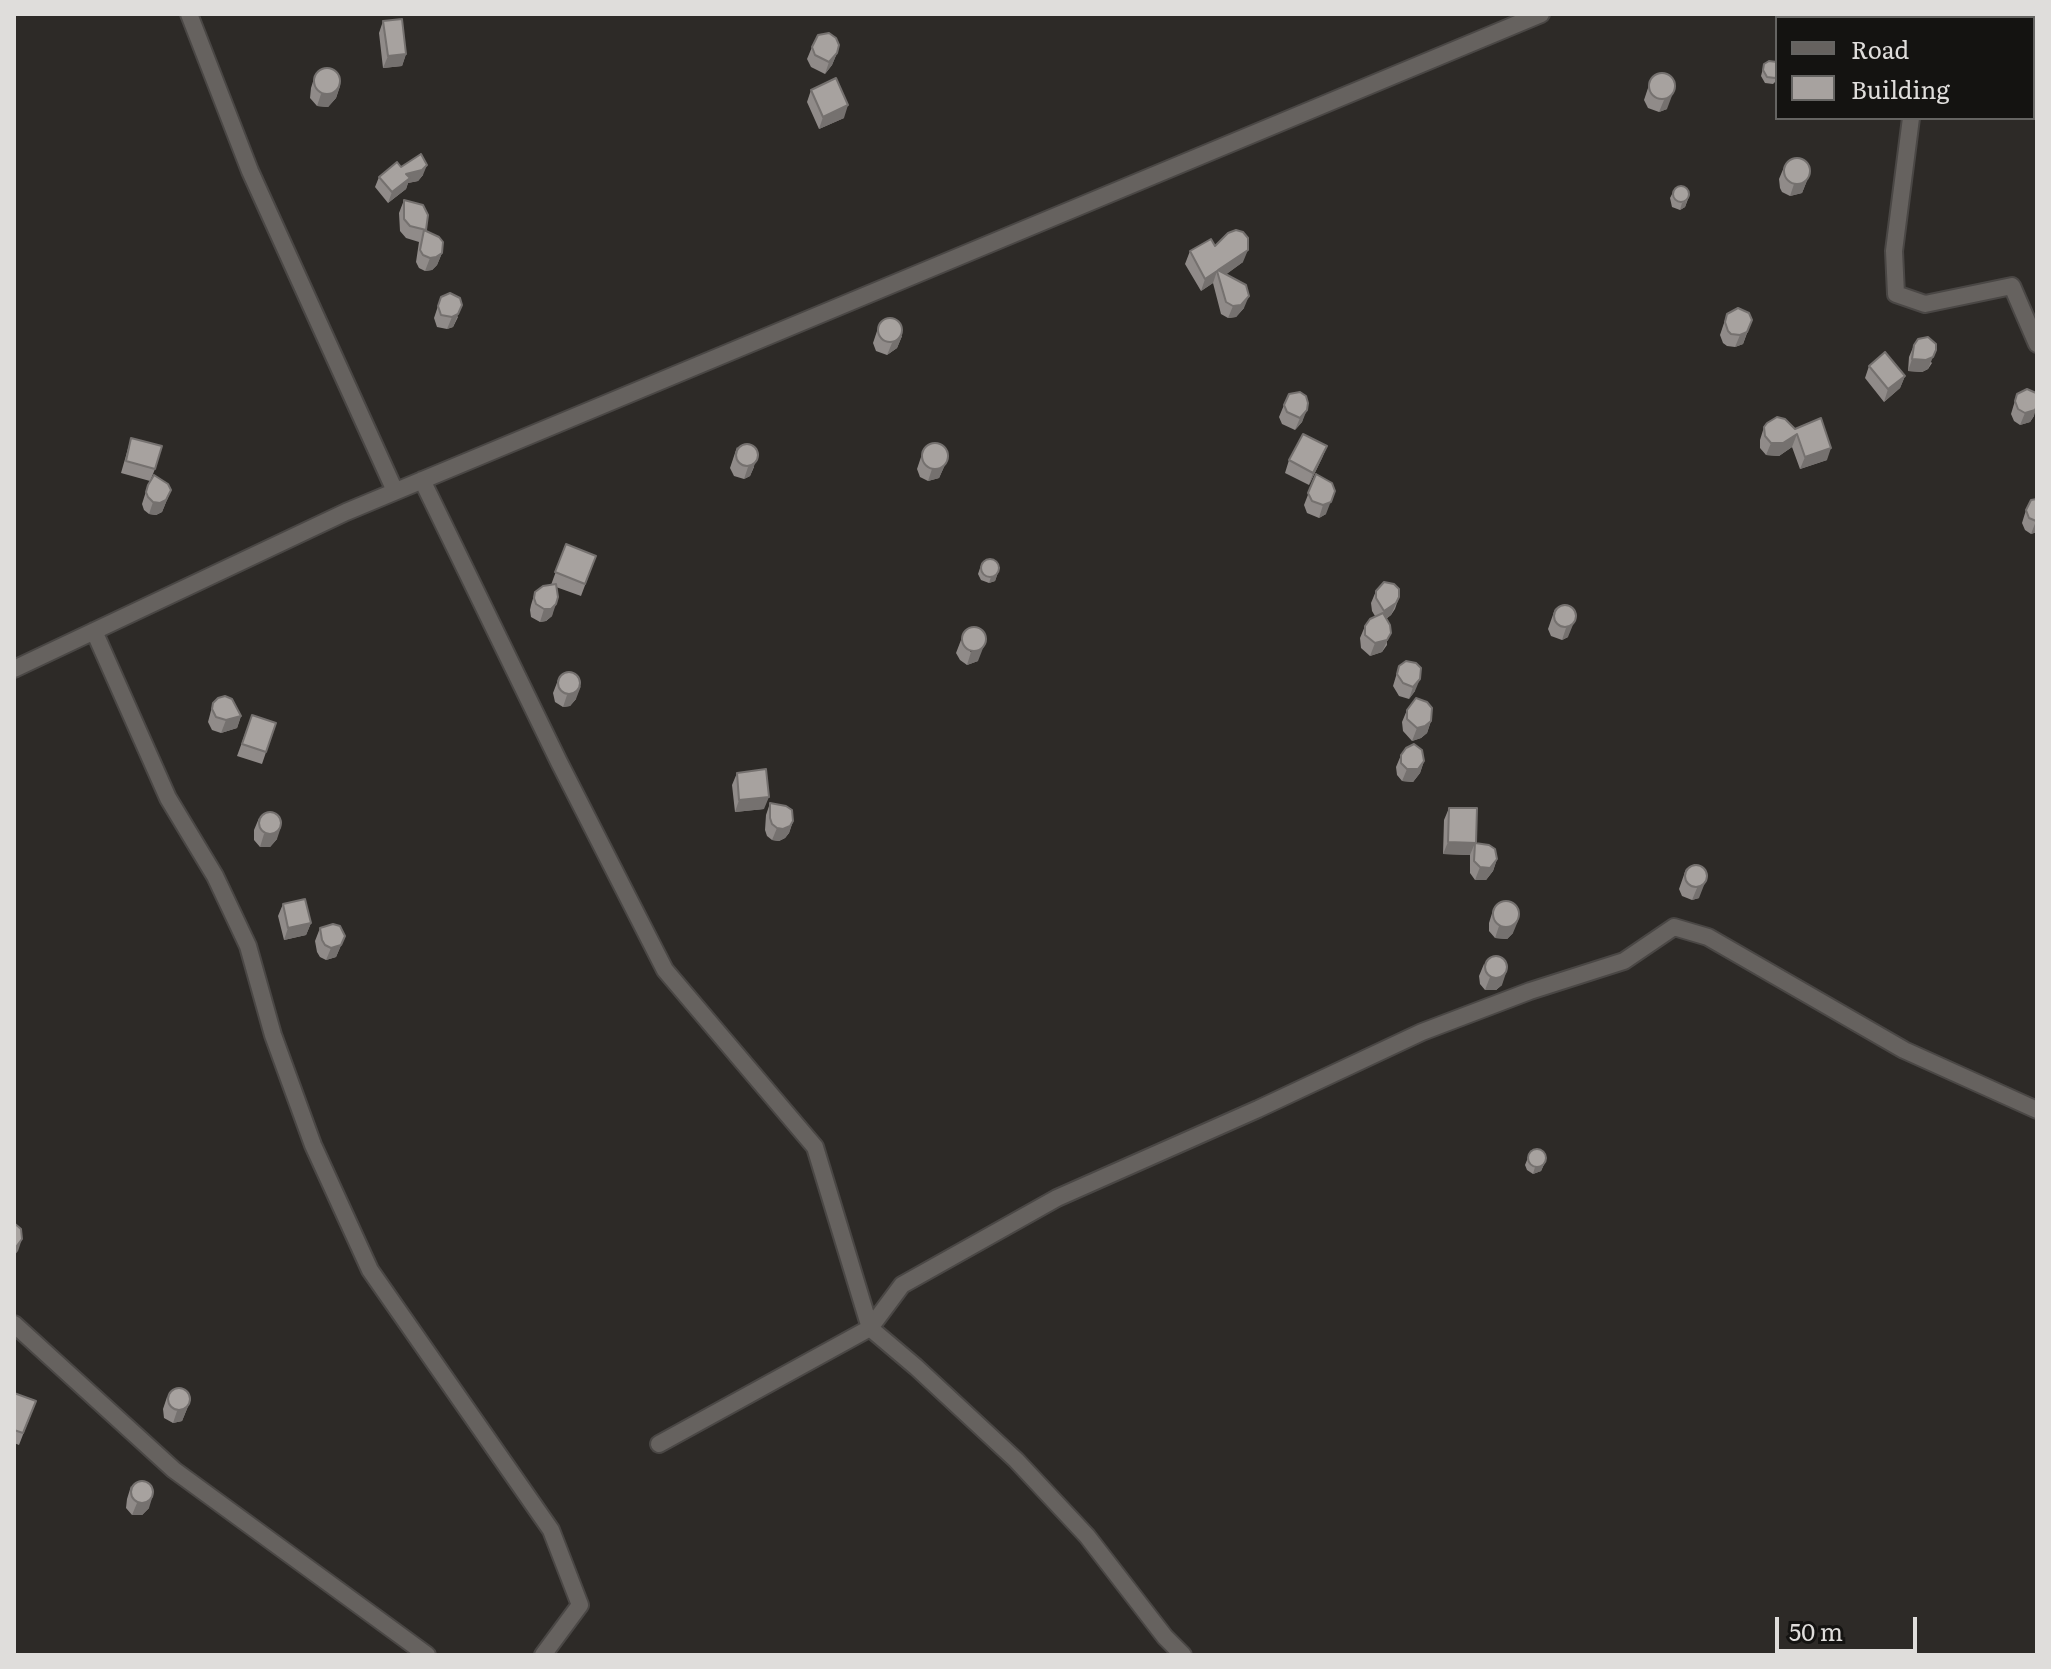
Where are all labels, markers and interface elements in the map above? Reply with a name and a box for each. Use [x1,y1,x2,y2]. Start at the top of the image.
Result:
legend [1775,16,2035,120]
text: Road [1851,31,1909,66]
text: Building [1851,71,1950,106]
scale bar [1779,1601,1921,1651]
text: 50 m [1789,1613,1843,1648]

